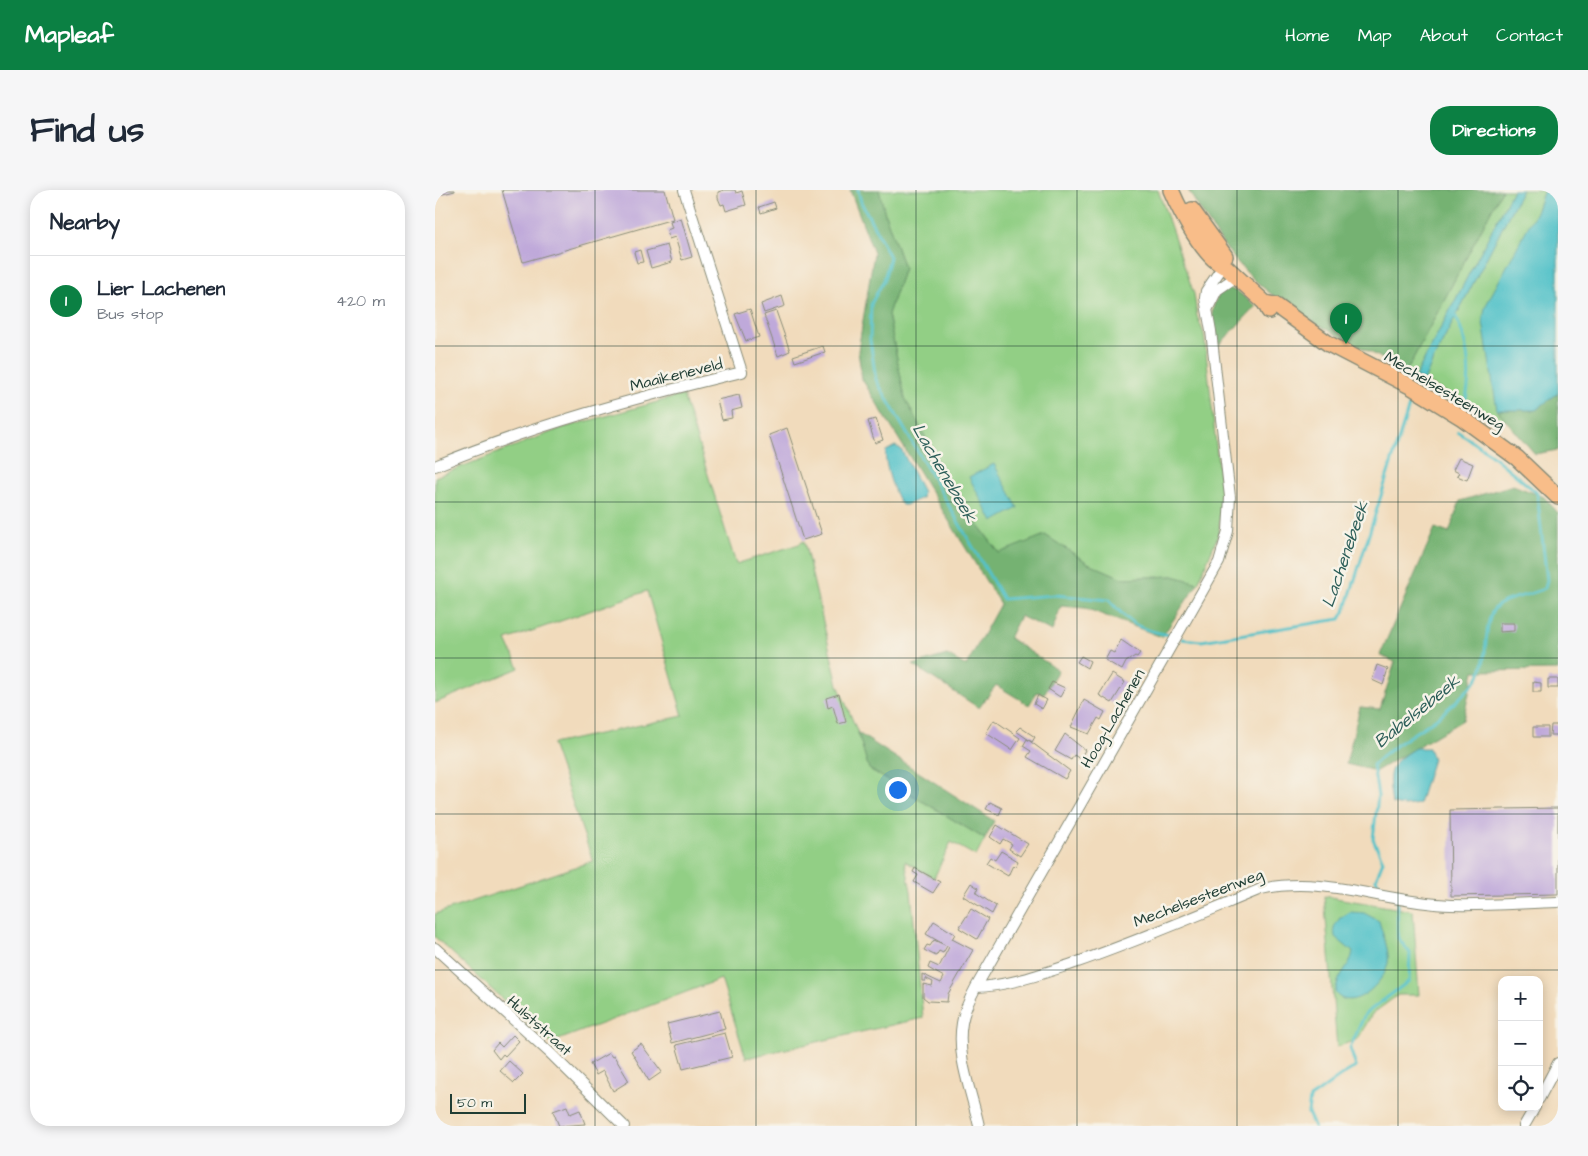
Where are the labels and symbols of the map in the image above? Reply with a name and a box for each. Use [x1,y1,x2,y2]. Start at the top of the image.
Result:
pin: 1 [1330,303,1362,344]
street label: Mechelsesteenweg [1379,346,1509,437]
street label: Maaikeneveld [628,353,725,397]
water label: Lachenebeek [906,419,984,528]
water label: Lachenebeek [1316,497,1376,611]
street label: Hoog-Lachenen [1075,665,1151,773]
water label: Babelsebeek [1369,668,1466,754]
your location [885,777,911,803]
street label: Mechelsesteenweg [1130,863,1267,934]
street label: Hulststraat [502,991,577,1061]
scale bar [450,1091,526,1114]

